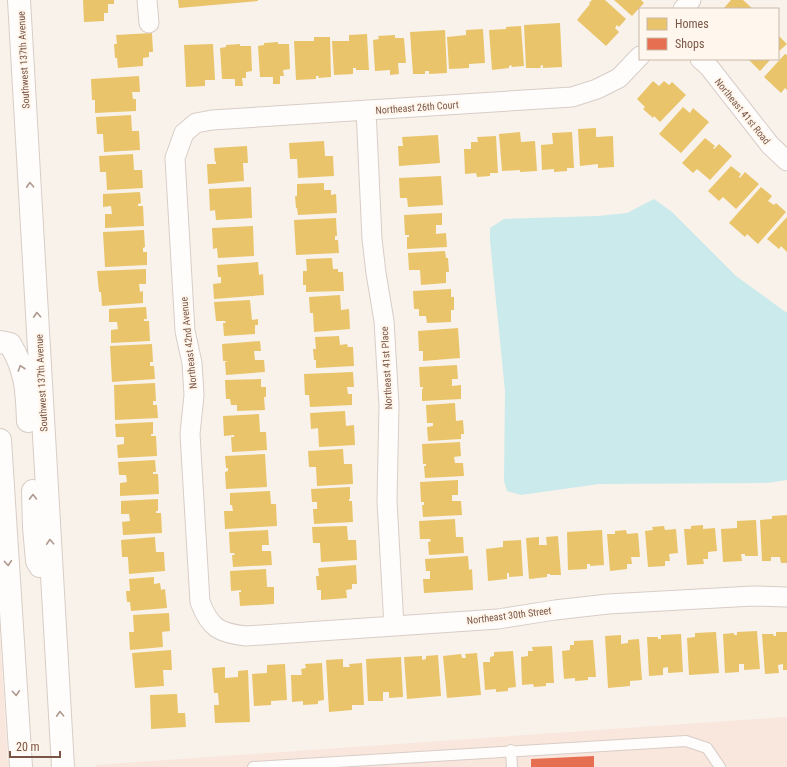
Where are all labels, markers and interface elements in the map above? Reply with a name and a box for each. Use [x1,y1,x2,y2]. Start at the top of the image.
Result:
legend [639,8,779,60]
street label: Southwest 137th Avenue [15,11,32,109]
text: Homes [675,17,709,31]
text: Shops [675,37,704,51]
street label: Northeast 41st Road [713,76,773,146]
street label: Northeast 26th Court [375,99,459,116]
one-way arrow [25,182,34,188]
street label: Northeast 42nd Avenue [178,296,199,389]
one-way arrow [33,312,42,318]
street label: Northeast 41st Place [379,326,394,410]
street label: Southwest 137th Avenue [33,334,50,432]
one-way arrow [17,364,26,371]
one-way arrow [29,494,37,500]
one-way arrow [46,539,55,545]
one-way arrow [3,560,12,566]
street label: Northeast 30th Street [466,605,552,626]
one-way arrow [11,690,20,696]
one-way arrow [56,711,64,717]
scale bar [10,733,60,759]
text: 20 m [16,740,40,754]

